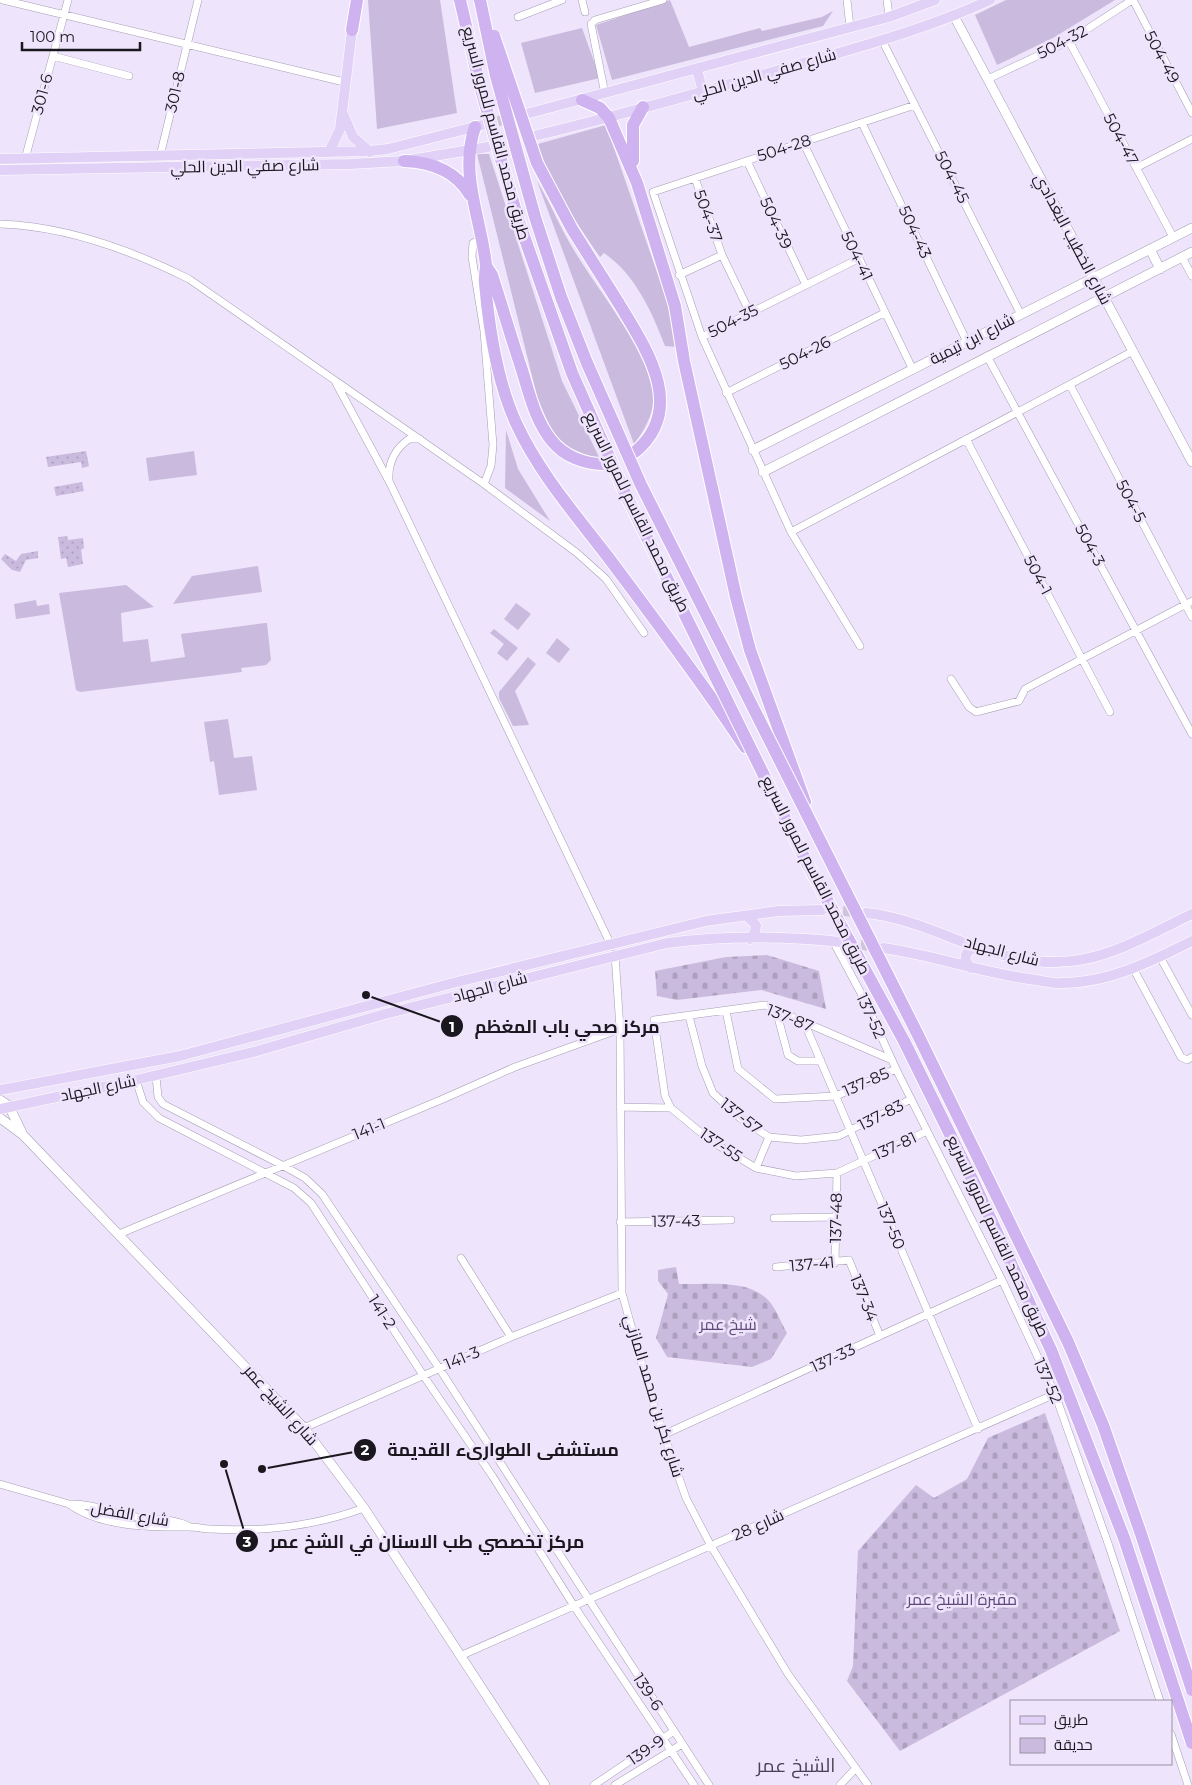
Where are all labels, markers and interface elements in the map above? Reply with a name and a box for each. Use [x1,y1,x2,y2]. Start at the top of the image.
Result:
scale bar [22,20,140,52]
street label: 504-32 [1034,21,1090,63]
street label: طريق محمد القاسم للمرور السريع [456,24,534,242]
text: 100 m [30,27,75,46]
street label: 504-49 [1140,27,1184,87]
street label: شارع صفي الدين الحلي [690,44,839,108]
street label: 301-8 [161,70,189,114]
street label: 301-6 [27,71,57,116]
street label: 504-47 [1100,110,1142,168]
street label: 504-28 [755,130,813,166]
street label: 504-45 [931,148,973,206]
street label: شارع صفي الدين الحلي [170,155,320,181]
street label: شارع الخطيب البغدادي [1027,170,1116,310]
street label: 504-37 [690,187,726,245]
street label: 504-39 [756,194,796,252]
street label: 504-43 [895,203,935,261]
street label: 504-41 [837,228,877,284]
street label: 504-35 [705,300,761,342]
street label: شارع ابن تيمية [926,309,1019,370]
street label: 504-26 [776,332,834,374]
street label: طريق محمد القاسم للمرور السريع [578,409,694,616]
street label: 504-5 [1112,476,1150,526]
street label: 504-3 [1071,521,1109,569]
street label: 504-1 [1020,552,1056,598]
street label: طريق محمد القاسم للمرور السريع [756,772,875,978]
street label: شارع الجهاد [962,932,1041,972]
street label: شارع الجهاد [451,968,530,1008]
street label: 137-52 [852,991,890,1041]
street label: 137-87 [764,1000,816,1036]
callout: مركز صحي باب المغظم [440,1010,670,1043]
text: مركز صحي باب المغظم [474,1016,660,1042]
text: 1 [449,1017,455,1036]
street label: 137-85 [840,1063,892,1101]
street label: شارع الجهاد [59,1071,138,1107]
street label: 137-57 [716,1094,766,1138]
street label: 137-83 [855,1096,907,1134]
street label: 141-1 [350,1114,388,1144]
street label: 137-55 [696,1124,746,1166]
street label: 137-81 [870,1128,920,1164]
street label: طريق محمد القاسم للمرور السريع [941,1132,1053,1341]
street label: 137-48 [826,1193,846,1243]
street label: 137-50 [873,1200,909,1252]
street label: 137-43 [651,1211,701,1231]
street label: 137-41 [789,1253,835,1275]
street label: 137-34 [846,1272,882,1324]
street label: 141-2 [364,1291,400,1333]
street label: شارع بكر بن محمد المازني [616,1312,688,1481]
park label: شيخ عمر [698,1315,757,1336]
street label: 137-33 [808,1339,858,1377]
street label: 141-3 [441,1342,483,1374]
street label: 137-52 [1030,1355,1066,1407]
street label: شارع الشيخ عمر [238,1360,322,1450]
callout: مستشفى الطوارىء القديمة [352,1433,629,1466]
text: مستشفى الطوارىء القديمة [387,1439,619,1461]
text: 2 [361,1440,370,1459]
street label: شارع الفضل [89,1498,171,1532]
street label: شارع 28 [729,1505,788,1547]
callout: مركز تخصصي طب الاسنان في الشخ عمر [234,1525,594,1558]
text: مركز تخصصي طب الاسنان في الشخ عمر [268,1531,585,1557]
text: 3 [242,1532,252,1551]
park label: مقبرة الشيخ عمر [906,1590,1017,1611]
street label: 139-6 [629,1670,667,1714]
legend [1010,1700,1172,1765]
text: طريق [1054,1710,1088,1730]
street label: 139-9 [624,1731,668,1769]
text: حديقة [1054,1735,1093,1754]
district label: الشيخ عمر [756,1754,835,1779]

